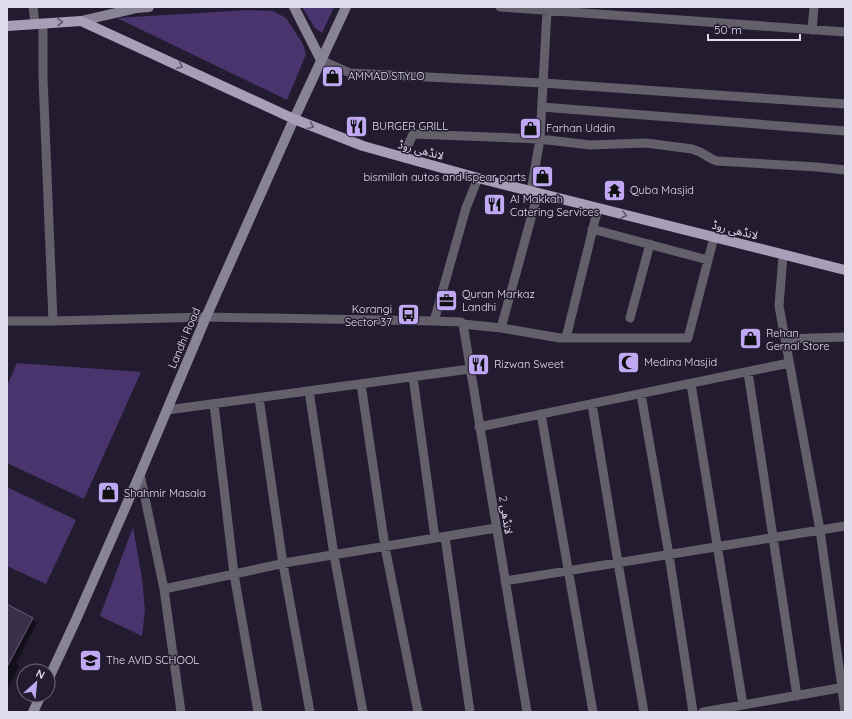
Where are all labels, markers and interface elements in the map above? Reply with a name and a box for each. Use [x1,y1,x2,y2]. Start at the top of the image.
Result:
scale bar [708,16,800,42]
one-way arrow [57,17,63,26]
text: 50 m [714,22,742,37]
one-way arrow [175,61,183,69]
shop icon: AMMAD STYLO [319,63,345,89]
place label: AMMAD STYLO [348,69,425,83]
restaurant icon: BURGER GRILL [343,113,369,139]
shop icon: Farhan Uddin [517,115,543,141]
place label: BURGER GRILL [372,119,448,133]
one-way arrow [307,121,314,129]
place label: Farhan Uddin [546,121,615,135]
street label: لانڈھی روڈ [397,137,445,163]
shop icon: bismillah autos and ispear parts [529,164,555,190]
place label: bismillah autos and ispear parts [363,170,526,184]
temple icon: Quba Masjid [601,177,627,203]
place label: Quba Masjid [630,183,694,197]
restaurant icon: Al Makkah Catering Services [481,192,507,218]
place label: Al Makkah Catering Services [510,192,599,219]
one-way arrow [621,210,627,218]
street label: لانڈھی روڈ [711,218,759,242]
office icon: Quran Markaz Landhi [434,287,460,313]
place label: Quran Markaz Landhi [462,287,535,314]
place label: Korangi Sector 37 [345,302,392,329]
bus stop icon: Korangi Sector 37 [395,302,421,328]
street label: Landhi Road [165,306,203,370]
shop icon: Rehan Gernal Store [738,326,764,352]
place label: Rehan Gernal Store [766,326,829,353]
mosque icon: Medina Masjid [616,349,642,375]
restaurant icon: Rizwan Sweet [465,351,491,377]
place label: Medina Masjid [644,355,717,369]
place label: Rizwan Sweet [494,357,564,371]
shop icon: Shahmir Masala [95,480,121,506]
place label: Shahmir Masala [124,486,206,500]
street label: لانڈھی 2 [496,495,516,535]
school or university icon: The AVID SCHOOL [78,647,104,673]
place label: The AVID SCHOOL [106,653,199,667]
north arrow [16,663,56,703]
text: N [34,666,47,682]

